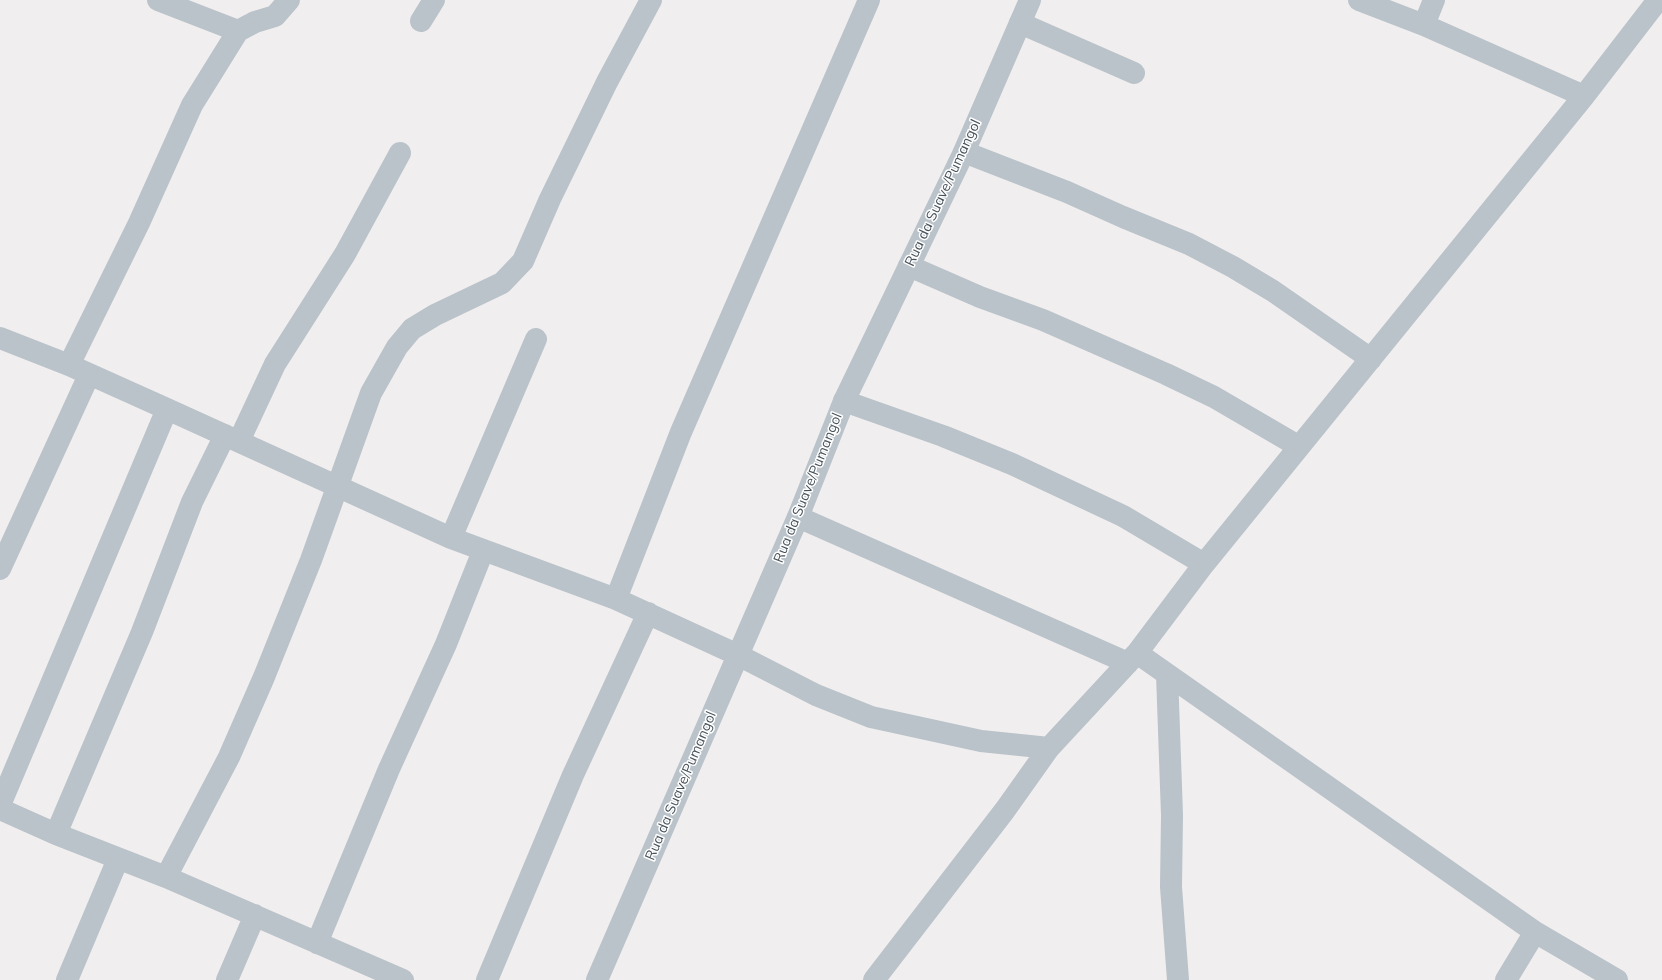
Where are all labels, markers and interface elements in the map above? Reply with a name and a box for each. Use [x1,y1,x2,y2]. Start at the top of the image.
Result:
street label: Rua da Suave/Pumangol [902,117,984,269]
street label: Rua da Suave/Pumangol [770,411,846,565]
street label: Rua da Suave/Pumangol [642,709,720,863]

